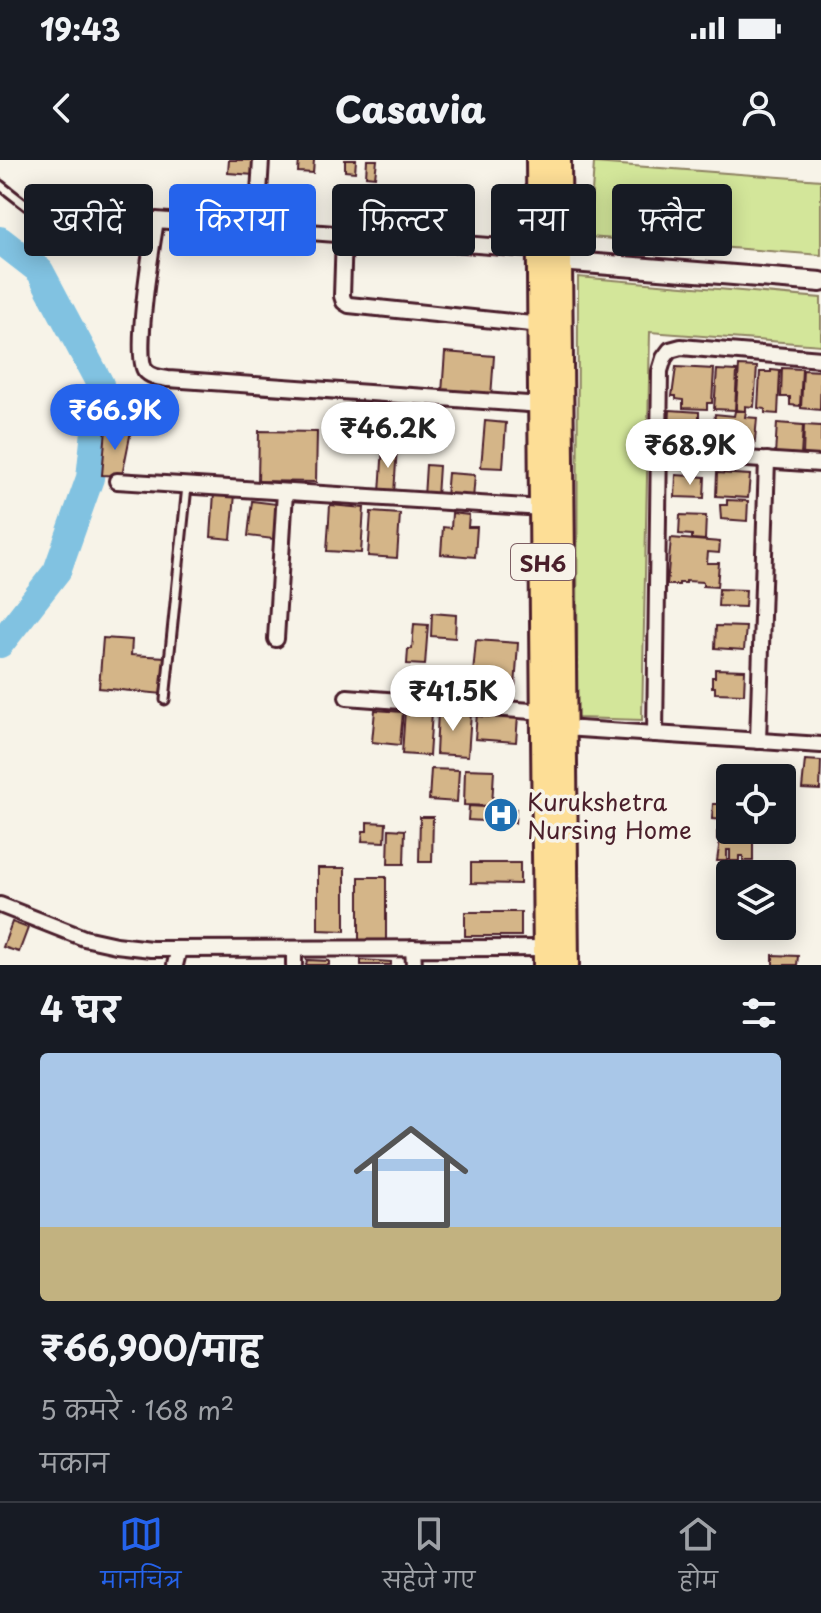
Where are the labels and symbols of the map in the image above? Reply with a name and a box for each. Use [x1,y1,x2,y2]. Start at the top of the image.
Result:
pin: ₹66.9K [50,384,180,452]
pin: ₹46.2K [323,402,453,470]
pin: ₹68.9K [625,419,755,487]
road number: SH6 [511,544,575,580]
pin: ₹41.5K [388,665,518,733]
place label: Kurukshetra Nursing Home [527,783,692,847]
hospital icon: Kurukshetra Nursing Home [482,796,520,834]

